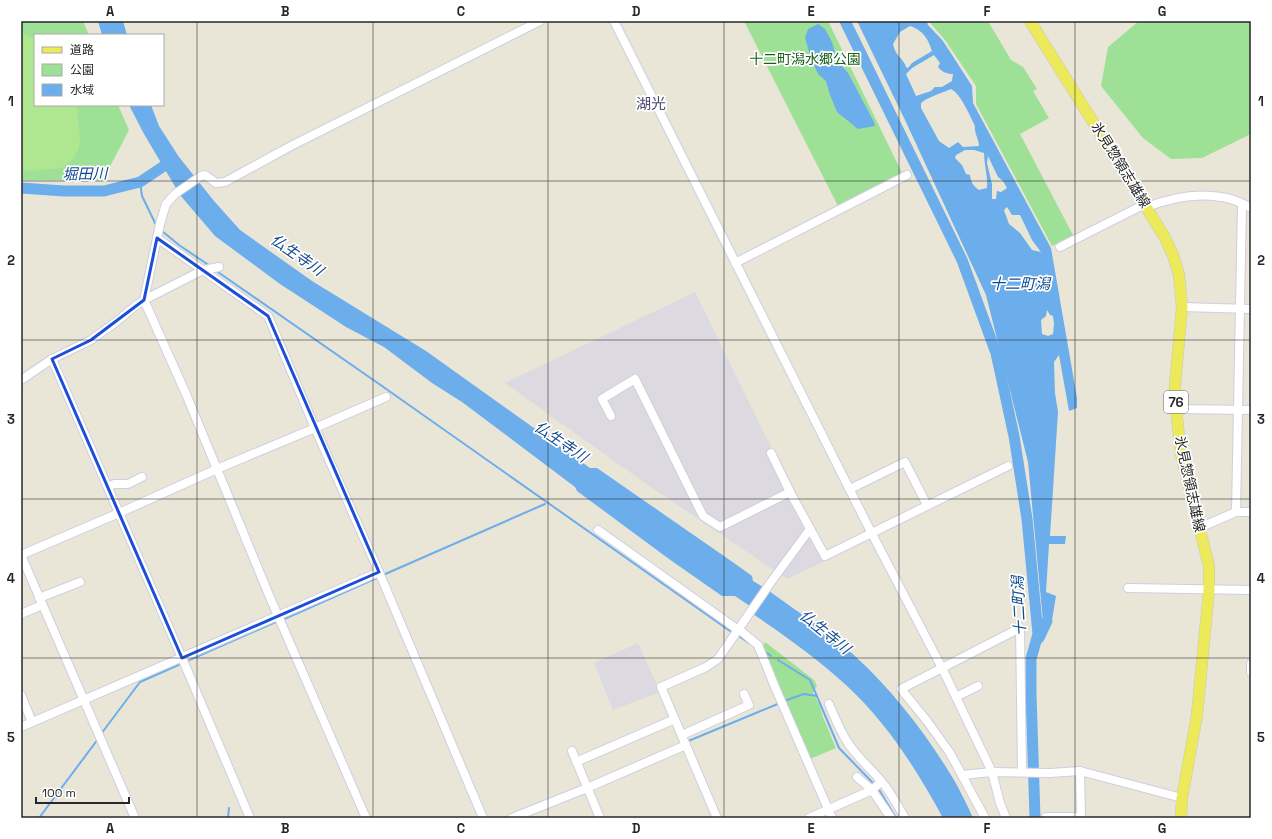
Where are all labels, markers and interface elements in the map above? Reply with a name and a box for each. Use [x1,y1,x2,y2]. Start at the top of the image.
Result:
text: A [106,3,115,20]
text: B [281,3,290,20]
text: C [457,3,465,20]
text: D [632,3,641,20]
text: E [807,3,815,20]
text: F [984,3,991,20]
text: G [1158,3,1166,20]
legend [34,34,164,106]
text: 道路 [70,42,94,58]
park label: 十二町潟水郷公園 [749,50,861,68]
text: 公園 [70,62,94,78]
text: 水域 [70,82,94,98]
text: 1 [8,93,14,110]
text: 1 [1258,93,1264,110]
district label: 湖光 [636,94,666,113]
street label: 氷見惣領志雄線 [1087,119,1155,211]
water label: 堀田川 [62,164,110,183]
water label: 仏生寺川 [267,230,329,281]
text: 2 [7,252,15,269]
text: 2 [1257,252,1265,269]
water label: 十二町潟 [990,274,1052,293]
road number: 76 [1164,391,1188,413]
text: 3 [7,411,15,428]
text: 3 [1257,411,1265,428]
water label: 仏生寺川 [531,417,593,467]
street label: 氷見惣領志雄線 [1171,434,1209,534]
text: 4 [7,570,15,587]
text: 4 [1257,570,1265,587]
water label: 十二町潟 [1007,574,1030,636]
water label: 仏生寺川 [796,605,856,659]
text: 5 [7,729,15,746]
text: 5 [1257,729,1265,746]
scale bar [36,779,129,805]
text: 100 m [42,785,76,801]
text: A [106,820,115,837]
text: B [281,820,290,837]
text: C [457,820,465,837]
text: D [632,820,641,837]
text: E [807,820,815,837]
text: F [984,820,991,837]
text: G [1158,820,1166,837]

